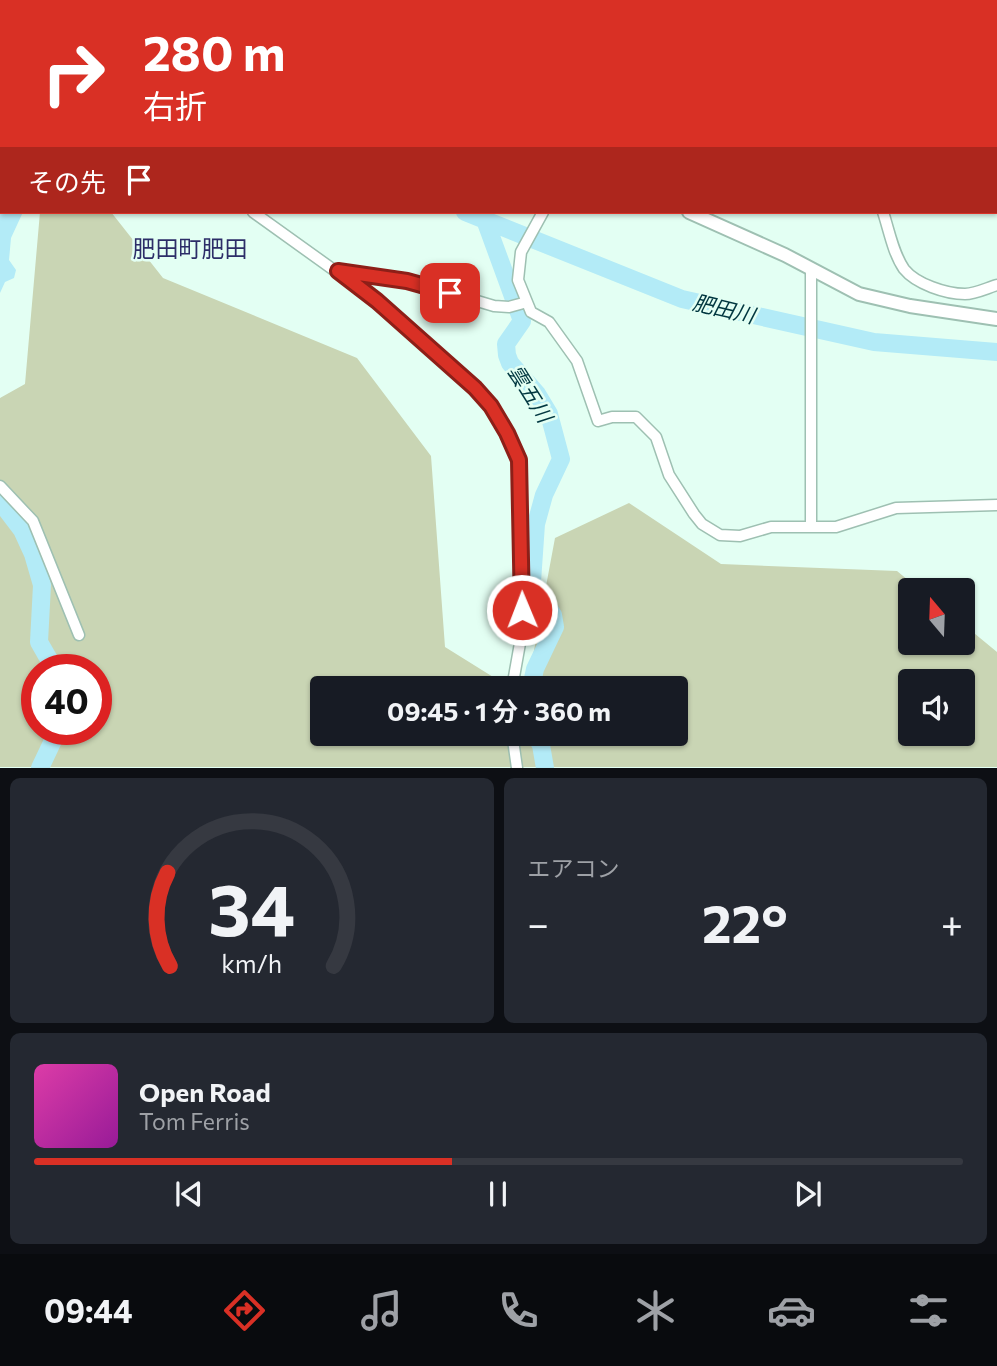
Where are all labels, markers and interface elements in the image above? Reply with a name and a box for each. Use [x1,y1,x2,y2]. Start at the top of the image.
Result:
text: 280 m [143,21,286,81]
icon: right [28,28,119,119]
text: 右折 [143,85,207,125]
icon: arrive [120,161,158,199]
text: その先 [28,166,106,197]
district label: 肥田町肥田 [133,234,248,262]
pin [420,263,480,323]
icon: arrive [431,274,469,312]
water label: 肥田川 [690,289,759,328]
water label: 雲五川 [504,360,559,428]
position arrow [485,573,559,647]
north arrow [898,578,975,654]
map controls [898,578,975,746]
speed limit sign: 40 [21,654,112,745]
button: sound [898,669,975,746]
text: 09:45 · 1 分 · 360 m [387,695,611,726]
text: エアコン [528,854,620,882]
text: 34 [208,863,295,952]
text: 22° [702,890,788,954]
text: − [528,899,549,946]
text: + [941,899,963,946]
text: km/h [221,948,282,978]
text: Open Road [139,1076,271,1107]
text: Tom Ferris [139,1107,250,1135]
icon: previous [170,1175,208,1213]
icon: pause [479,1175,517,1213]
icon: next [789,1175,827,1213]
icon: directions [220,1286,269,1335]
icon: music [357,1286,406,1335]
icon: phone [494,1286,543,1335]
icon: climate [631,1286,680,1335]
icon: car [767,1286,816,1335]
icon: filters [904,1286,953,1335]
text: 09:44 [44,1290,133,1330]

